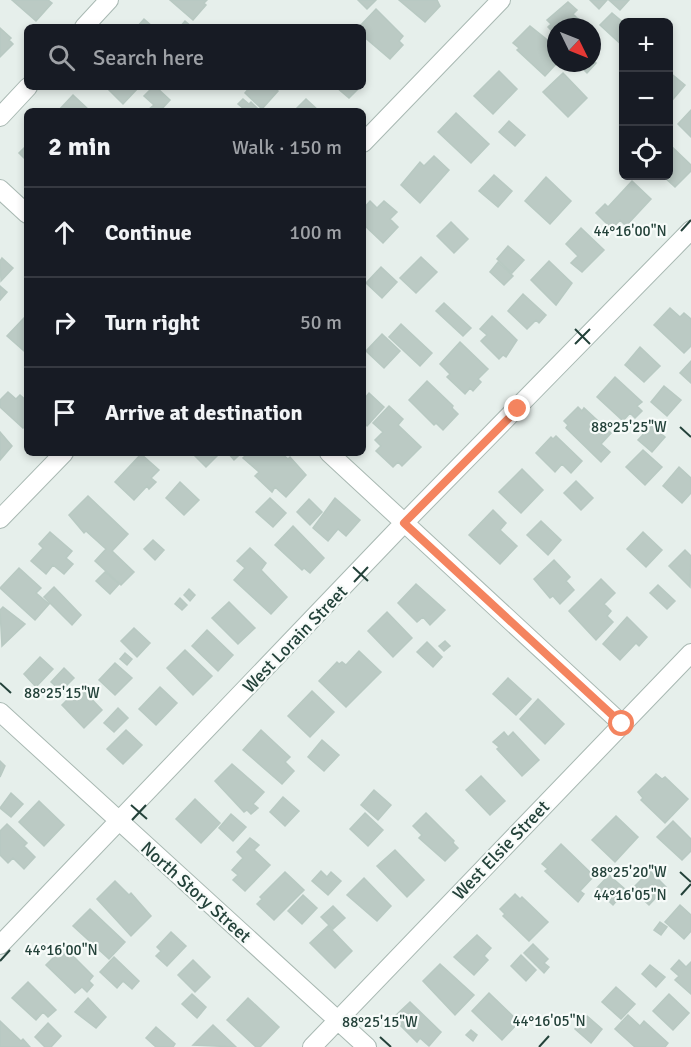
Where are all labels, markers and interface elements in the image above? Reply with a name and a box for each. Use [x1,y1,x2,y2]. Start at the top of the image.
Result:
north arrow [547,18,601,72]
map controls [619,18,673,180]
button: + [619,18,673,72]
search box [24,24,366,90]
icon: search [45,41,78,74]
text: Search here [93,44,204,71]
button: − [619,72,673,126]
button: locate [619,126,673,180]
text: 2 min [48,131,111,163]
text: Walk · 150 m [232,135,342,160]
icon: ahead [48,216,81,249]
text: Continue [105,219,192,246]
text: 100 m [289,220,342,245]
text: 44°16'00"N [593,222,667,240]
icon: right [48,306,81,339]
text: Turn right [105,309,200,336]
text: 50 m [300,310,342,335]
route end [504,395,530,421]
icon: arrive [48,396,81,429]
text: Arrive at destination [105,399,302,426]
text: 88°25'25"W [591,418,667,436]
street label: West Lorain Street [238,581,352,697]
text: 88°25'15"W [24,684,100,702]
route start [608,710,634,736]
street label: West Elsie Street [448,796,554,904]
street label: North Story Street [136,837,256,947]
text: 88°25'20"W [591,863,667,881]
text: 44°16'05"N [593,886,667,904]
text: 44°16'00"N [24,941,98,959]
text: 44°16'05"N [512,1012,586,1030]
text: 88°25'15"W [342,1013,418,1031]

